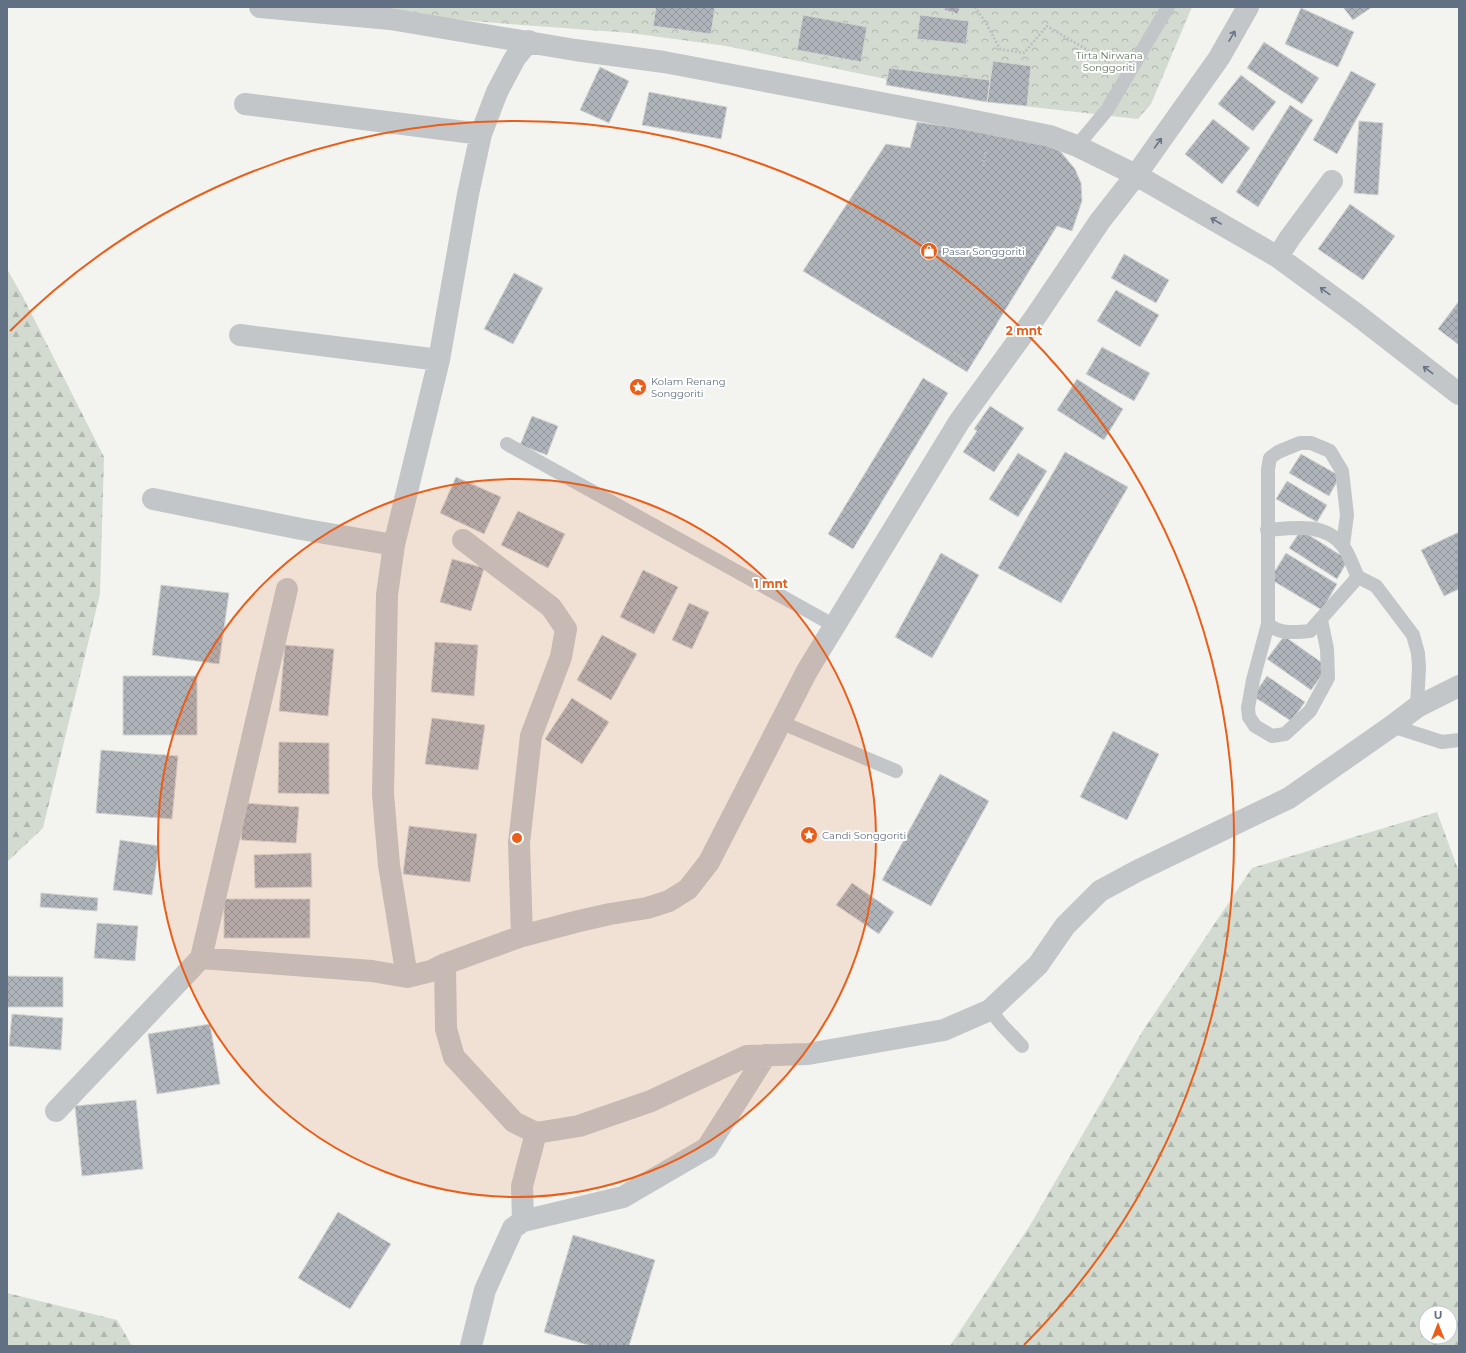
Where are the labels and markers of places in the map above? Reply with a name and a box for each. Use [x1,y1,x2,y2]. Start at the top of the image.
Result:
shop icon: Pasar Songgoriti [919,241,939,261]
place label: Pasar Songgoriti [942,245,1025,258]
place label: Kolam Renang Songgoriti [651,375,726,400]
place icon: Kolam Renang Songgoriti [628,377,648,397]
place icon: Candi Songgoriti [799,825,819,845]
place label: Candi Songgoriti [822,829,906,842]
centre of rings [510,831,524,845]

